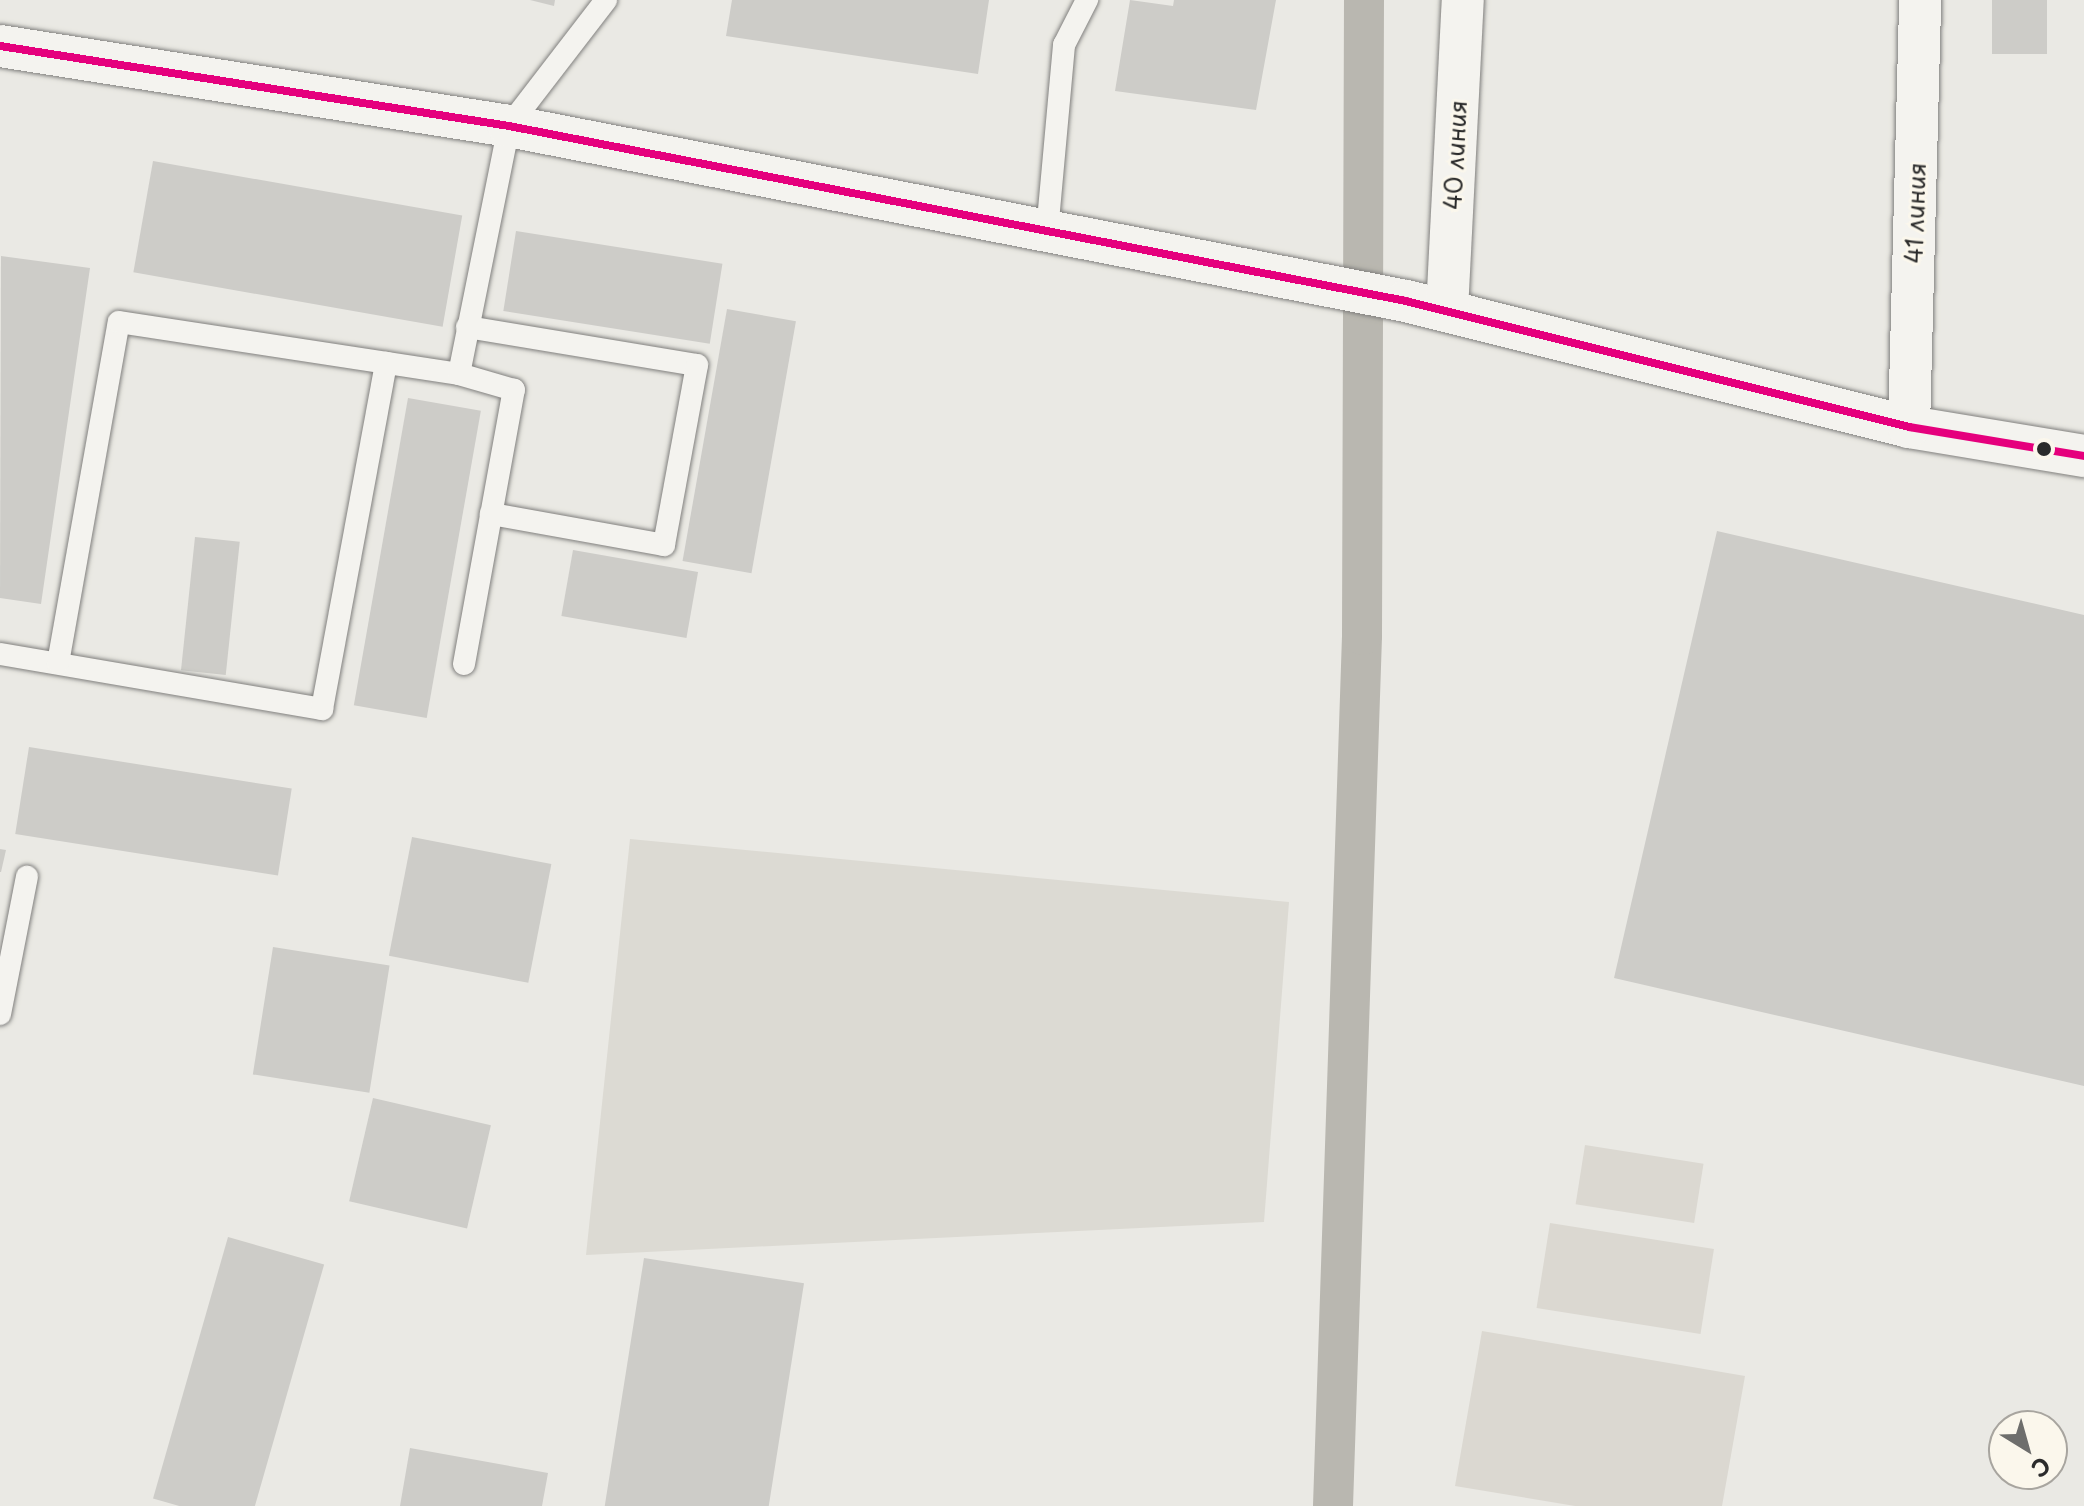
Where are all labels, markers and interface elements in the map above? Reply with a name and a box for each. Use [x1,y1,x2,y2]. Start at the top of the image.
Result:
street label: 40 линия [1438,99,1472,211]
street label: 41 линия [1899,162,1931,264]
unlabelled marker [2036,441,2052,457]
north arrow [1988,1410,2068,1490]
text: С [2025,1450,2058,1486]

